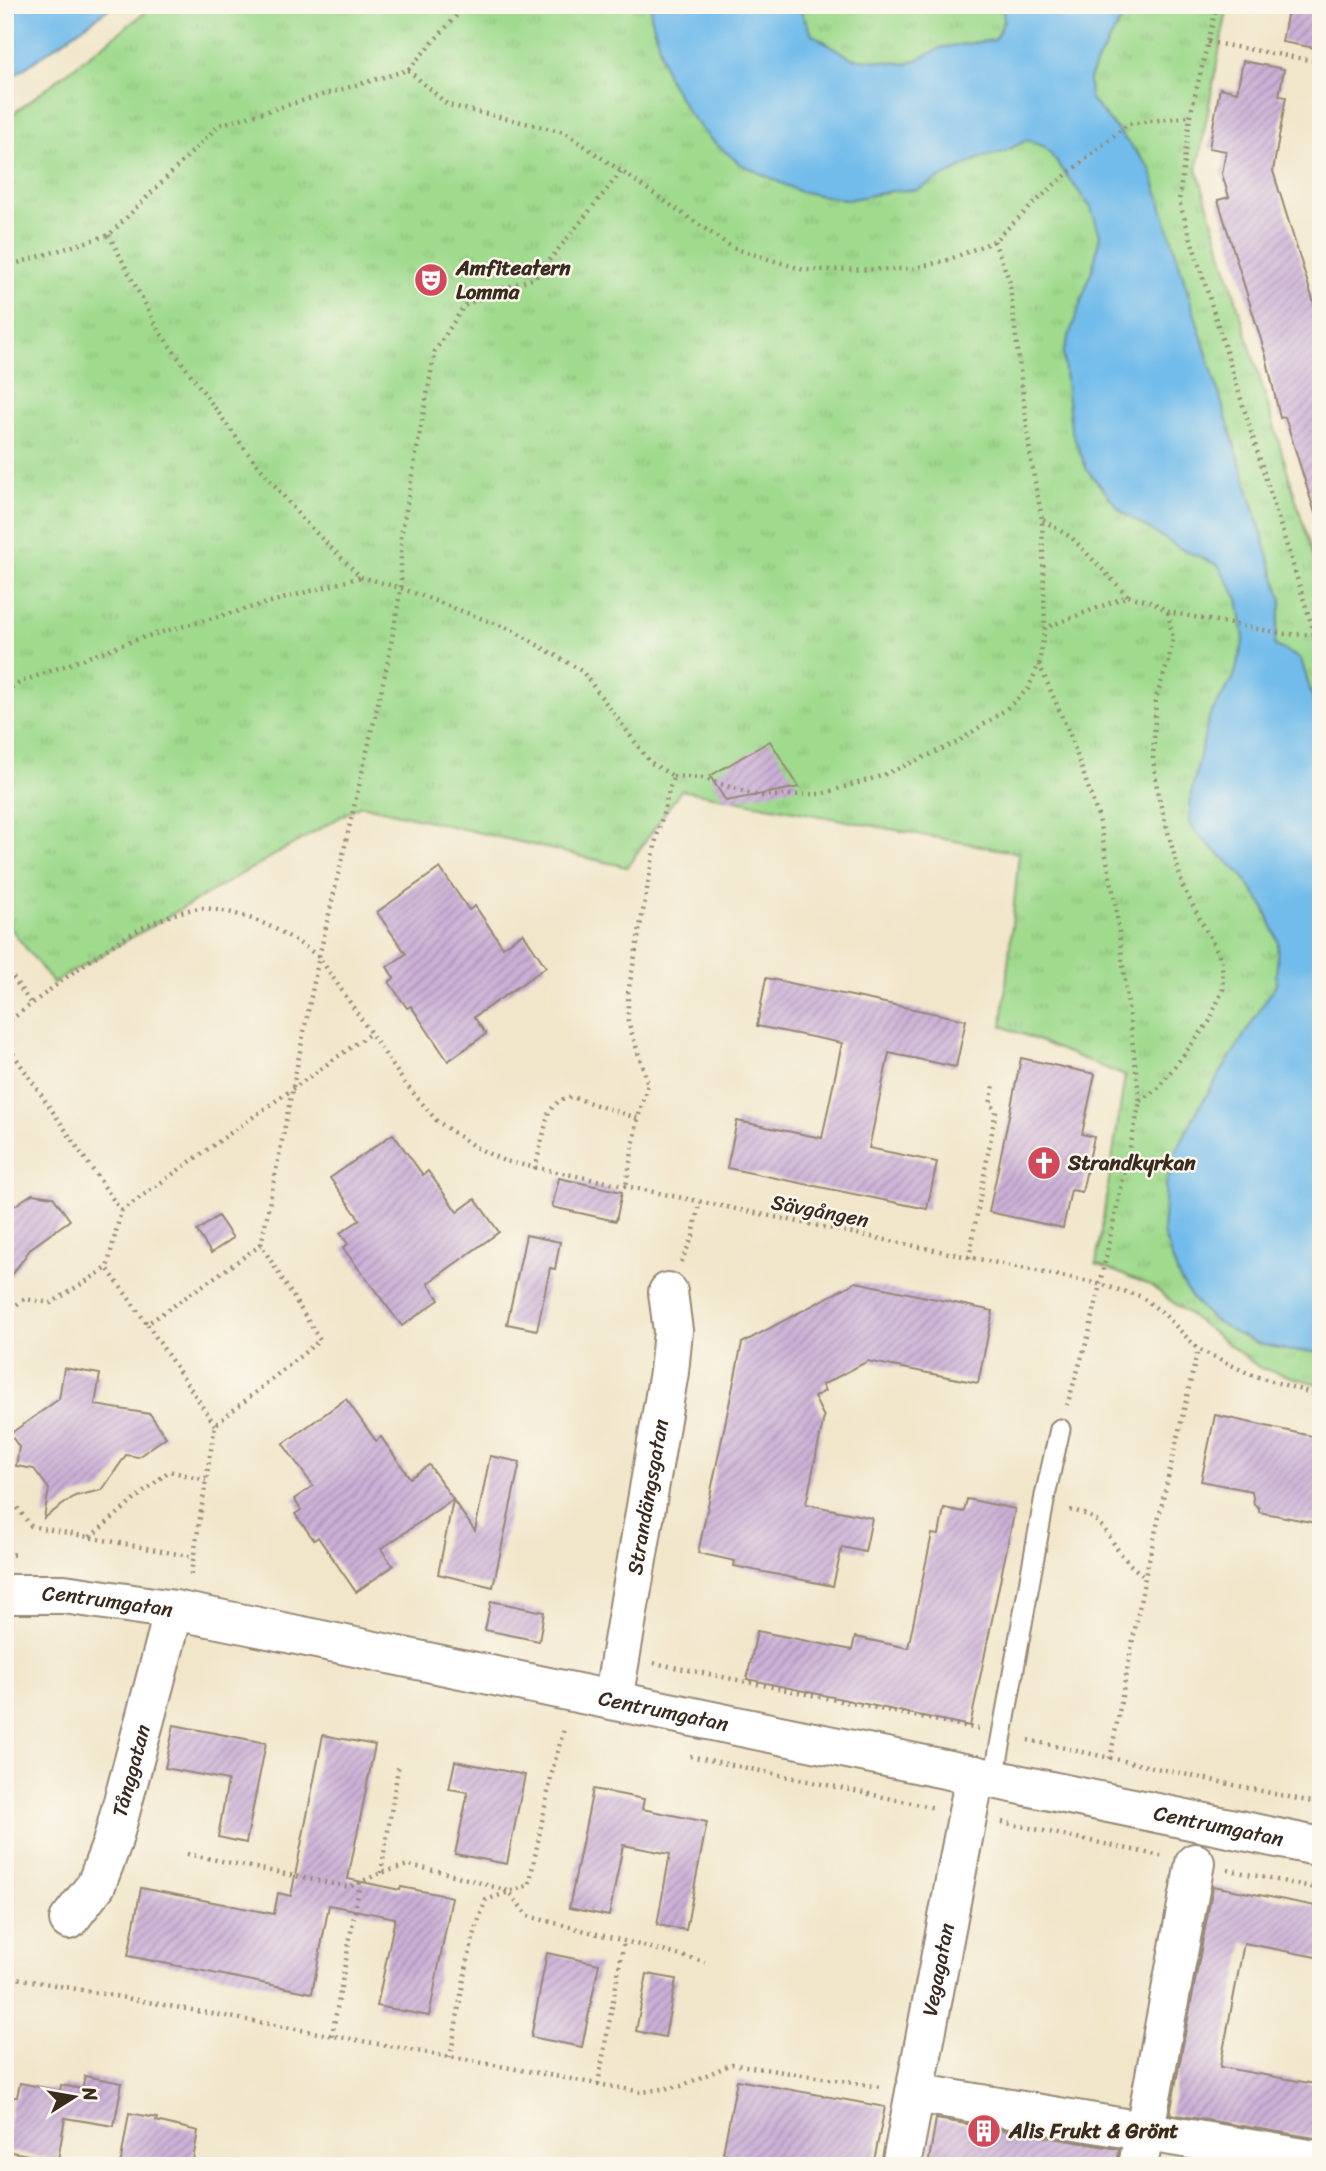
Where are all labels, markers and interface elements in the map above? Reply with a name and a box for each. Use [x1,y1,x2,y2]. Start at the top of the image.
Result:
place label: Amfiteatern Lomma [455,249,571,311]
theatre icon: Amfiteatern Lomma [412,261,450,299]
church icon: Strandkyrkan [1025,1144,1063,1182]
place label: Strandkyrkan [1067,1144,1196,1182]
street label: Sävgången [768,1183,872,1239]
street label: Strandängsgatan [616,1416,680,1578]
street label: Centrumgatan [42,1575,176,1629]
street label: Centrumgatan [595,1679,732,1743]
street label: Tånggatan [101,1720,162,1821]
street label: Centrumgatan [1150,1794,1287,1858]
street label: Vegagatan [911,1920,966,2019]
north arrow [38,2062,108,2132]
text: N [73,2083,108,2104]
building icon: Alis Frukt & Grönt [965,2112,1003,2150]
place label: Alis Frukt & Grönt [1008,2112,1179,2150]

